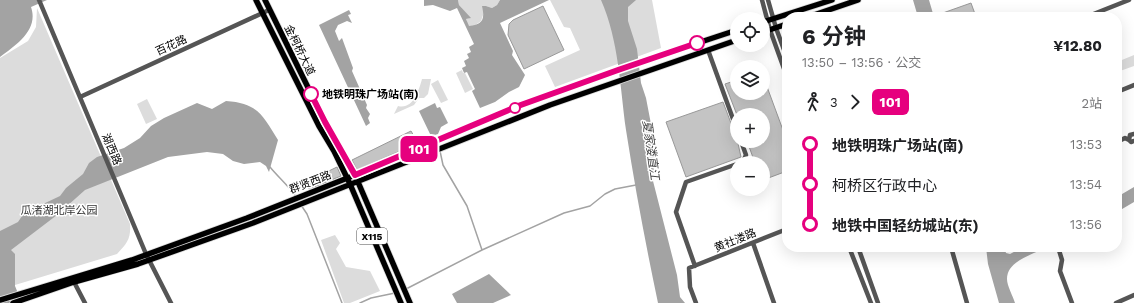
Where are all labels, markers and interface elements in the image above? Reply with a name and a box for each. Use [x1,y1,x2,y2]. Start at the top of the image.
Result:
map controls [730,12,770,196]
button: locate [730,12,770,52]
street label: 金柯桥大道 [282,23,317,78]
text: 6 分钟 [802,24,866,49]
street label: 百花路 [154,33,189,58]
unlabelled marker [689,35,705,51]
text: ¥12.80 [1053,37,1102,55]
text: 13:50 – 13:56 · 公交 [802,55,921,70]
button: layers [730,60,770,100]
marker: 地铁明珠广场站(南) [303,86,319,102]
place label: 地铁明珠广场站(南) [322,88,419,101]
icon: walk [802,91,824,113]
icon: forward [844,91,866,113]
text: 101 [880,94,901,110]
text: 3 [830,95,838,110]
text: 2站 [1081,96,1102,111]
unlabelled marker [509,102,521,114]
button: + [730,108,770,148]
water label: 夏家溇直江 [640,119,662,183]
street label: 湖西路 [99,131,124,167]
line badge: 101 [396,136,442,162]
text: 地铁明珠广场站(南) [832,137,964,155]
text: 13:53 [1070,137,1102,152]
text: 101 [408,141,430,157]
button: − [730,156,770,196]
street label: 群贤西路 [287,169,333,196]
text: 柯桥区行政中心 [832,177,937,195]
text: 13:54 [1070,177,1102,192]
park label: 瓜渚湖北岸公园 [21,204,98,217]
text: 地铁中国轻纺城站(东) [832,217,979,235]
text: 13:56 [1070,217,1102,232]
street label: 黄社溇路 [712,226,758,255]
road number: X115 [357,228,387,244]

